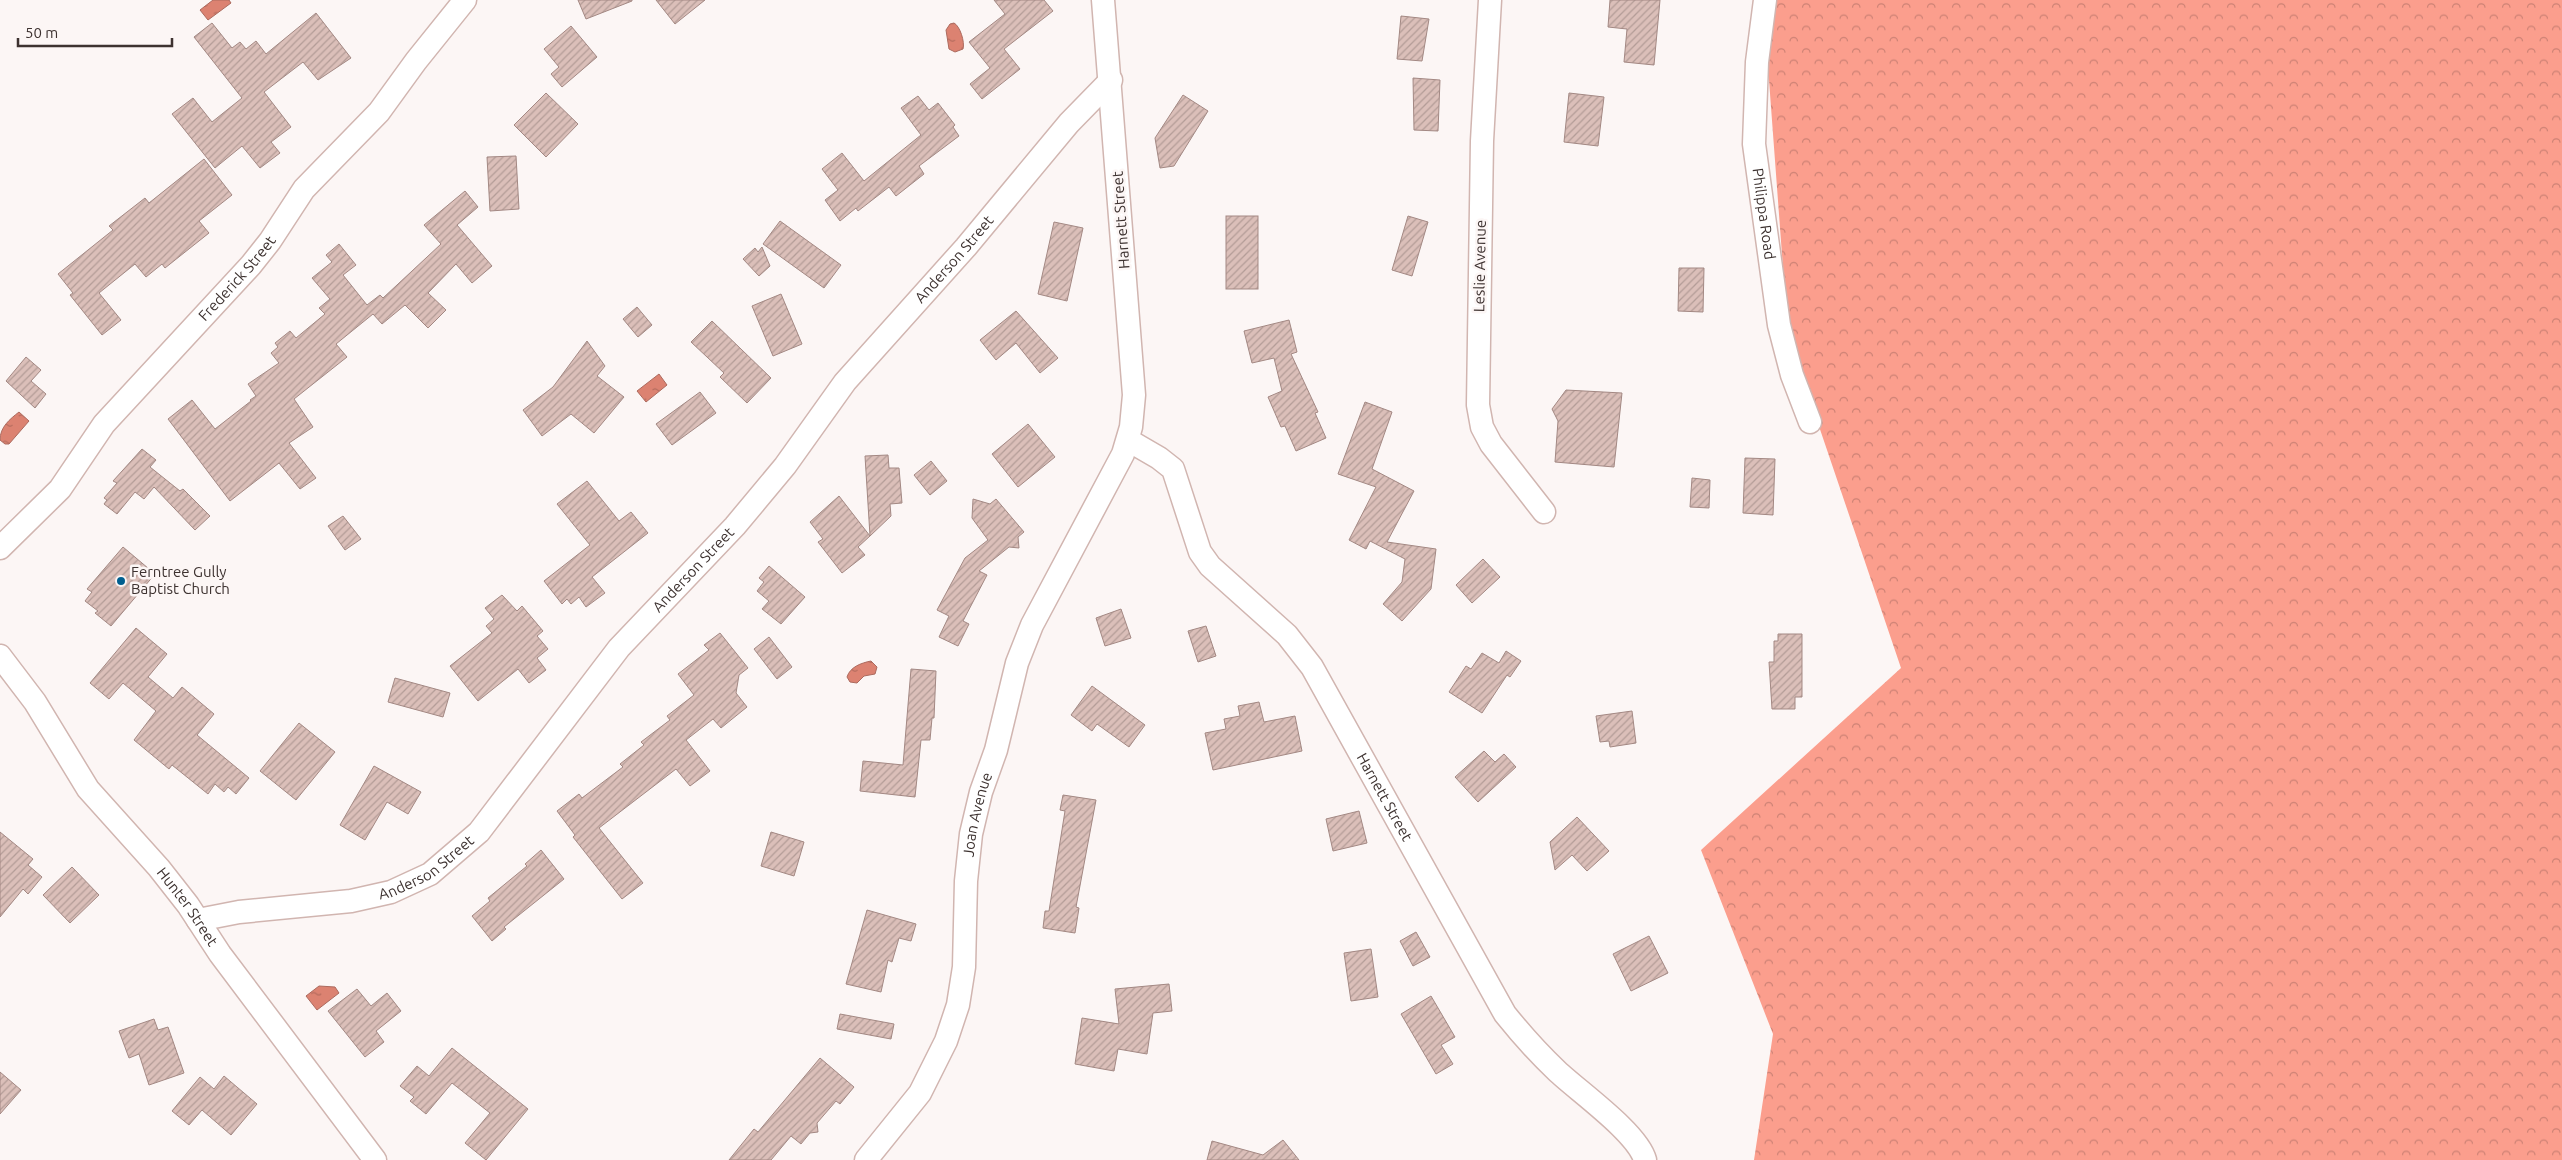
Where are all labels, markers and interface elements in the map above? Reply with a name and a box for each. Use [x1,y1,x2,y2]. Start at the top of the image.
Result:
scale bar [18,15,171,47]
text: 50 m [25,24,58,41]
street label: Philippa Road [1749,167,1779,261]
street label: Harnett Street [1109,171,1132,269]
street label: Anderson Street [911,212,997,306]
street label: Leslie Avenue [1470,220,1489,312]
street label: Frederick Street [195,233,279,324]
street label: Anderson Street [649,523,737,615]
place label: Ferntree Gully Baptist Church [131,563,230,597]
marker: Ferntree Gully Baptist Church [115,575,127,587]
street label: Harnett Street [1354,750,1416,844]
street label: Joan Avenue [960,770,995,858]
street label: Anderson Street [377,831,477,903]
street label: Hunter Street [154,864,222,949]

